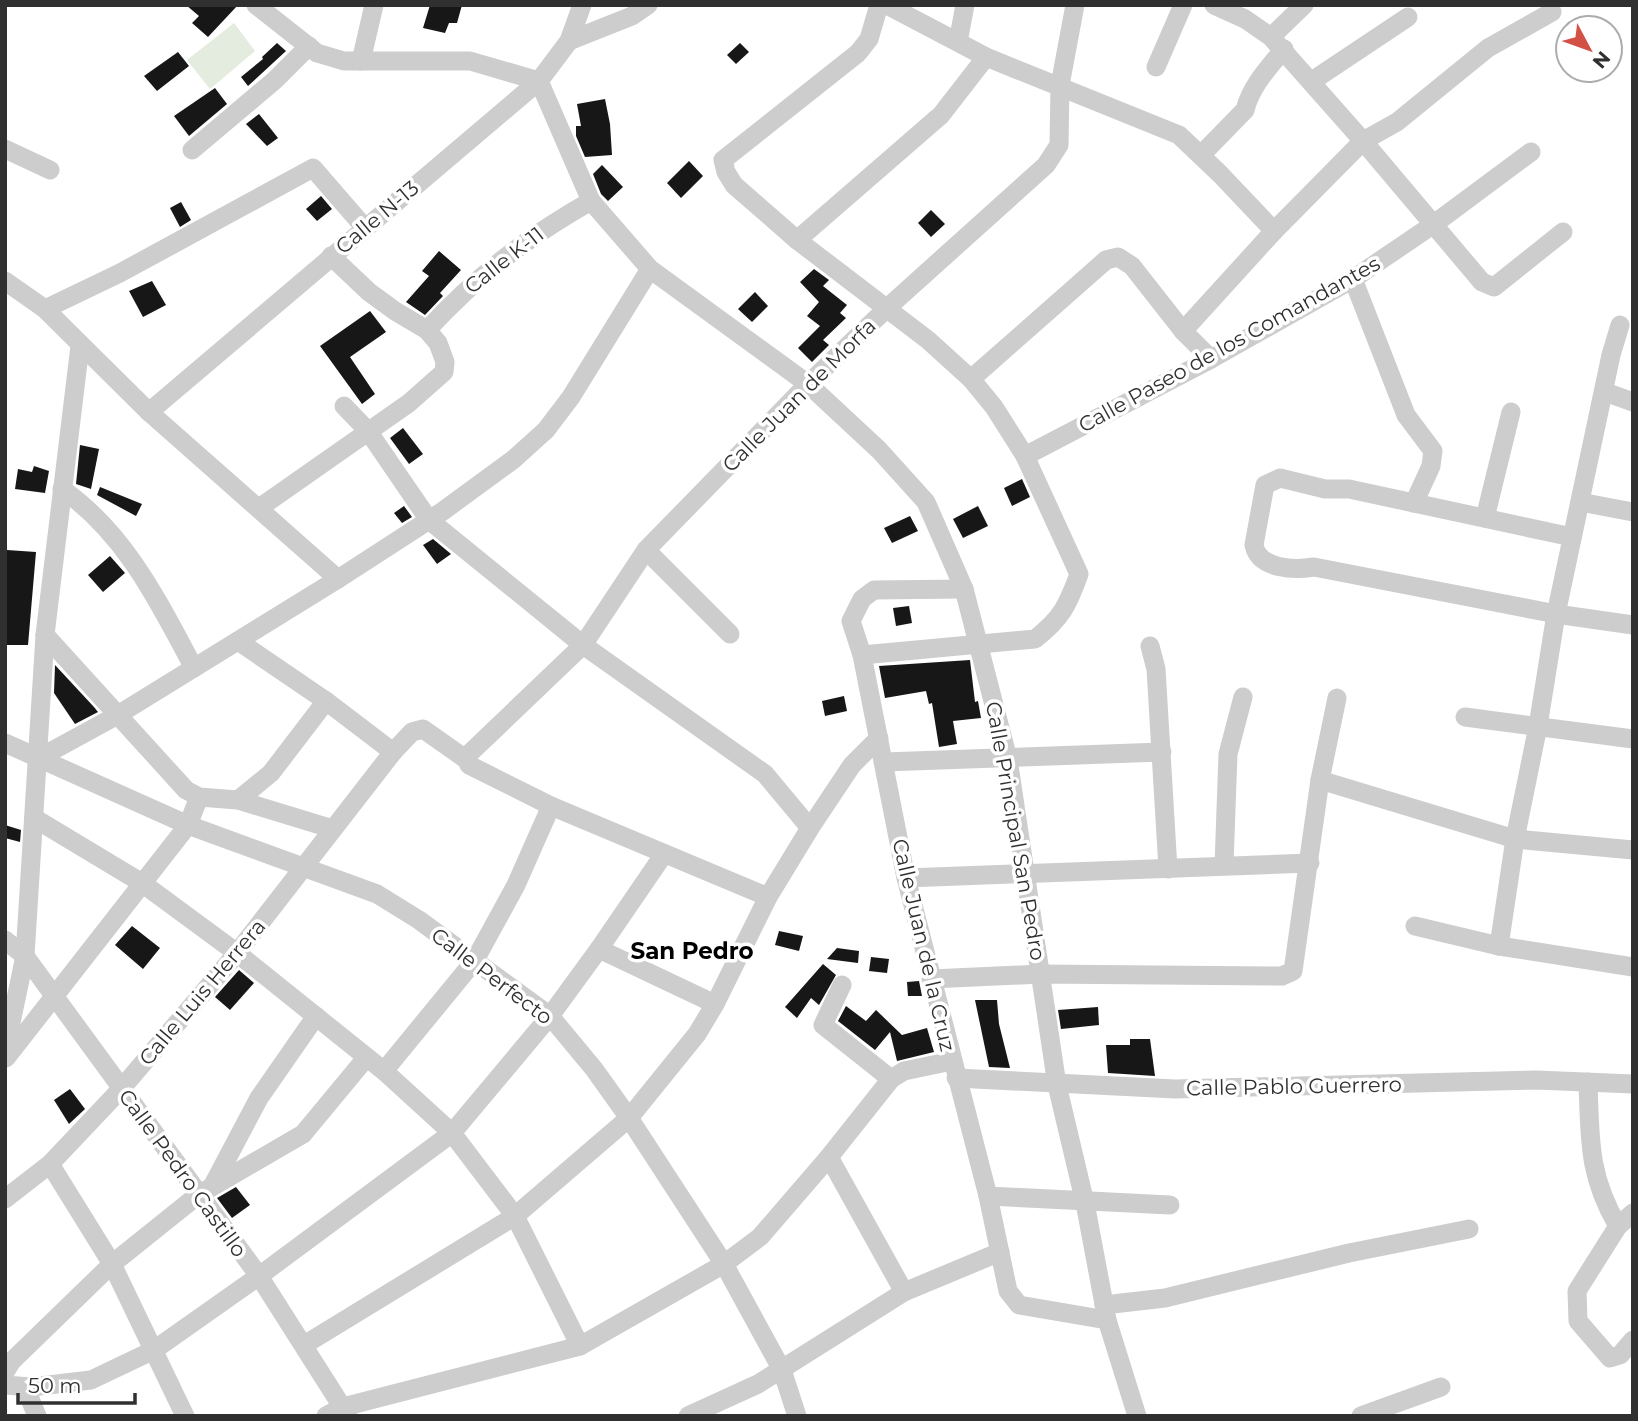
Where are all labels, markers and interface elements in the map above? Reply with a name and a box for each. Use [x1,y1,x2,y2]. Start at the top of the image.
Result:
north arrow [1554,14,1624,84]
text: N [1588,46,1615,73]
street label: Calle N-13 [330,175,424,259]
street label: Calle K-11 [459,221,549,299]
street label: Calle Paseo de los Comandantes [1074,250,1384,438]
street label: Calle Juan de Morfa [717,313,881,477]
street label: Calle Principal San Pedro [981,700,1051,962]
street label: Calle Juan de la Cruz [887,836,961,1054]
street label: Calle Luis Herrera [134,914,270,1070]
street label: Calle Perfecto [426,922,558,1030]
district label: San Pedro [630,937,754,965]
street label: Calle Pablo Guerrero [1186,1072,1402,1100]
street label: Calle Pedro Castillo [114,1084,252,1262]
scale bar [18,1362,135,1406]
text: 50 m [28,1373,82,1398]

